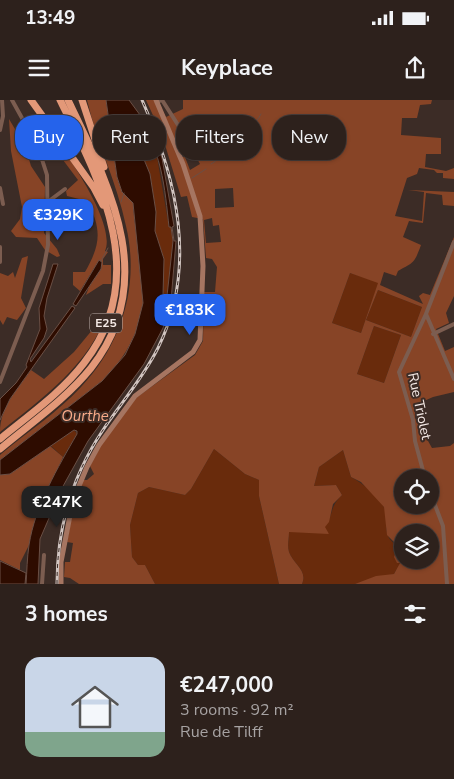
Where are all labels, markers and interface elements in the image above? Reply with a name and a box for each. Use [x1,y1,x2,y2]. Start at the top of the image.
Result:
text: 13:49 [25,5,75,31]
text: Keyplace [181,53,273,83]
icon: menu [25,54,53,82]
icon: share [401,54,429,82]
chip: Buy [15,115,83,160]
chip: Rent [93,115,166,160]
chip: Filters [176,115,262,160]
chip: New [272,115,346,160]
pin: €329K [23,198,93,241]
text: €329K [33,204,83,226]
pin: €183K [155,294,225,336]
text: €183K [165,299,215,321]
road number: E25 [90,314,122,332]
street label: Rue Triolet [403,371,436,441]
water label: Ourthe [61,406,109,426]
map controls [394,469,439,569]
button: locate [394,469,439,514]
pin: €247K [22,486,92,528]
text: €247K [32,491,82,513]
button: layers [394,524,439,569]
text: 3 homes [25,600,108,628]
icon: filters [401,600,429,628]
text: €247,000 [180,671,273,699]
icon: home [65,677,125,737]
text: 3 rooms · 92 m² [180,699,293,721]
text: Rue de Tilff [180,721,263,743]

